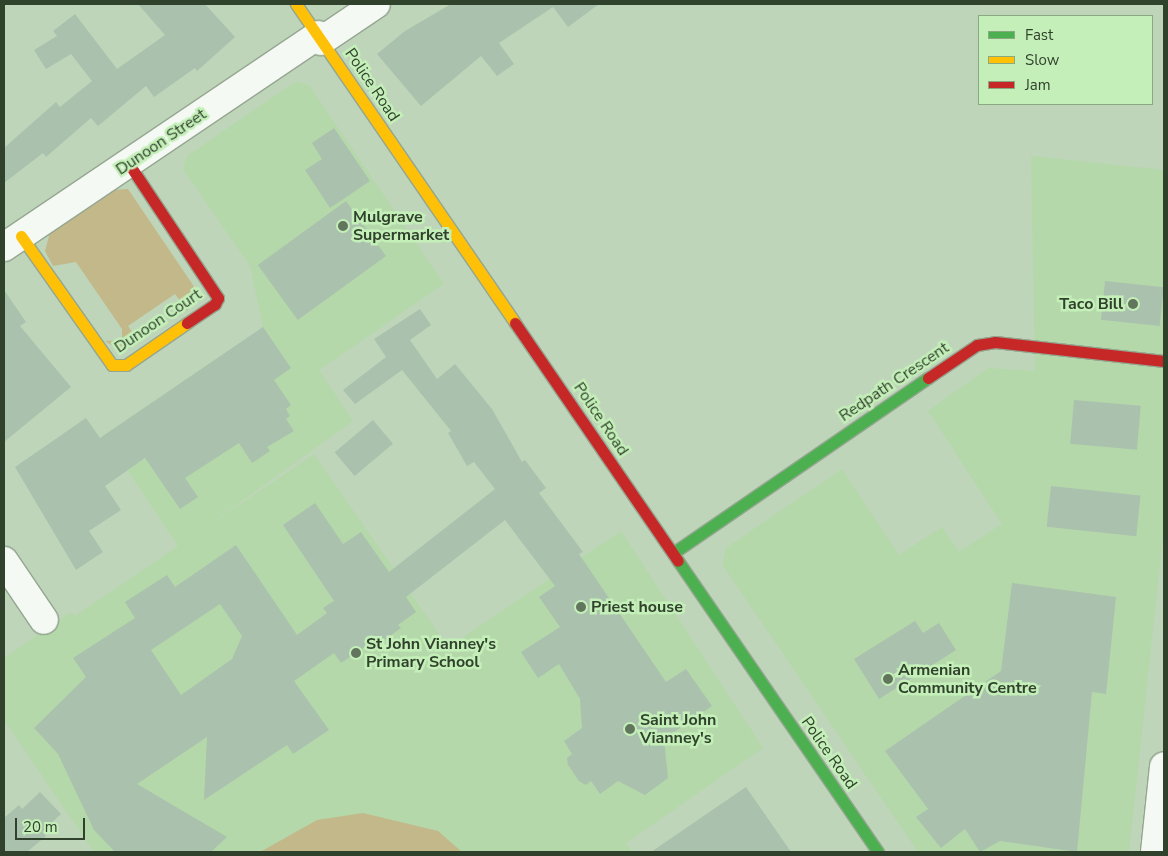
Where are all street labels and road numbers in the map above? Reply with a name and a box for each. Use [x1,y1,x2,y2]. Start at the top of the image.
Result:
street label: Police Road [340,45,404,125]
street label: Dunoon Street [112,105,210,179]
street label: Dunoon Court [111,285,205,357]
street label: Redpath Crescent [836,338,952,426]
street label: Police Road [569,379,633,459]
street label: Police Road [797,713,861,793]

